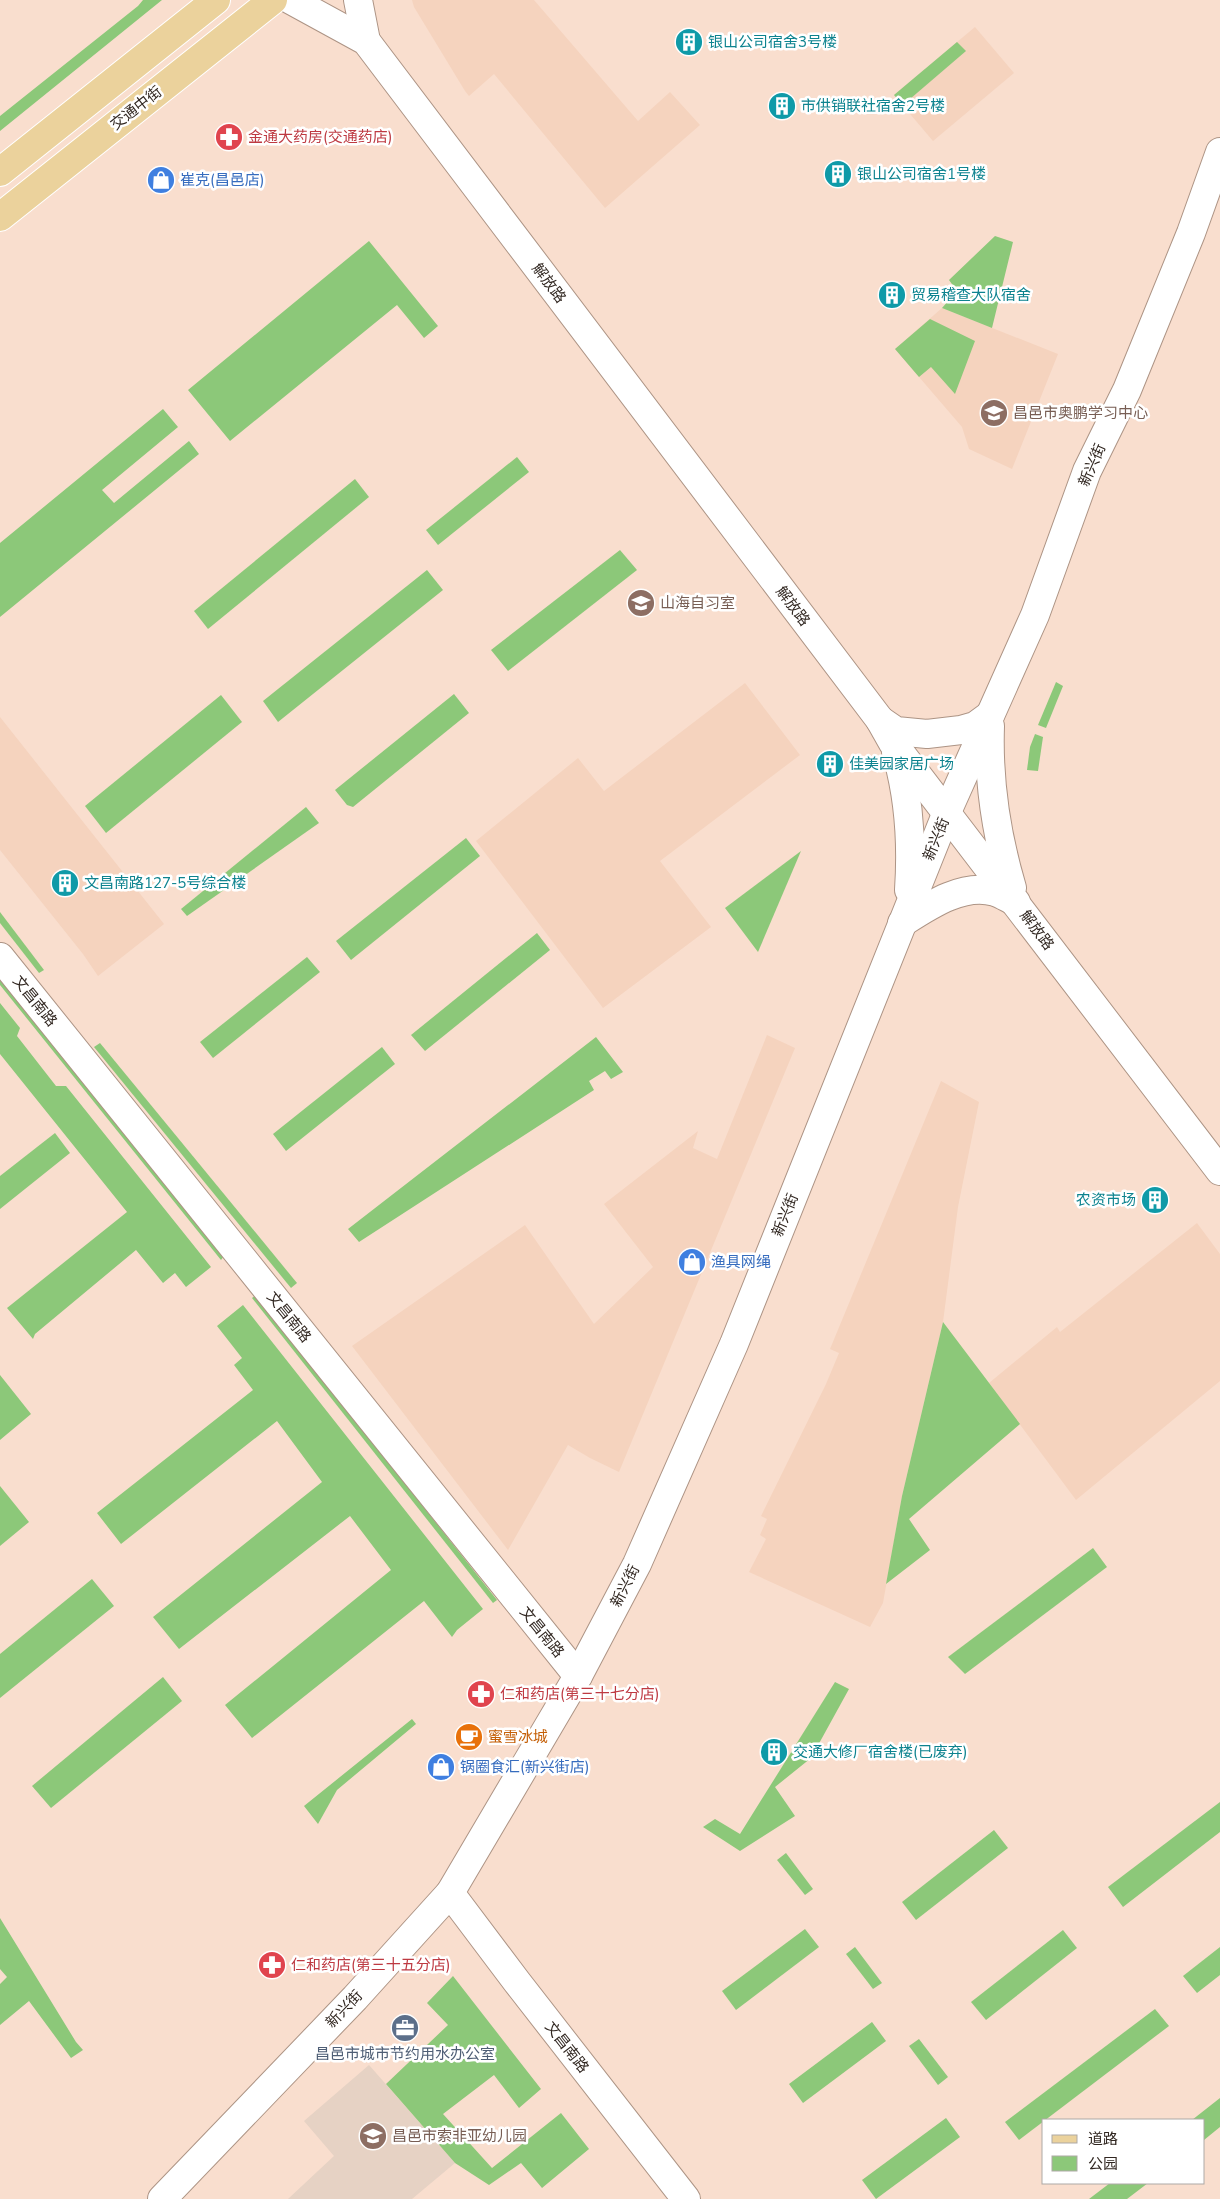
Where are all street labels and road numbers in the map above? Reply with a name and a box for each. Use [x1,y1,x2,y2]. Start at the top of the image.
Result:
street label: 交通中街 [106,82,166,134]
street label: 解放路 [527,259,571,307]
street label: 新兴街 [1074,440,1110,490]
street label: 解放路 [771,582,815,630]
street label: 新兴街 [918,814,954,864]
street label: 解放路 [1015,906,1059,954]
street label: 文昌南路 [8,971,62,1031]
street label: 新兴街 [767,1190,803,1240]
street label: 文昌南路 [262,1287,316,1347]
street label: 新兴街 [606,1561,644,1611]
street label: 文昌南路 [515,1602,569,1662]
street label: 新兴街 [321,1986,367,2032]
street label: 文昌南路 [541,2017,593,2077]

